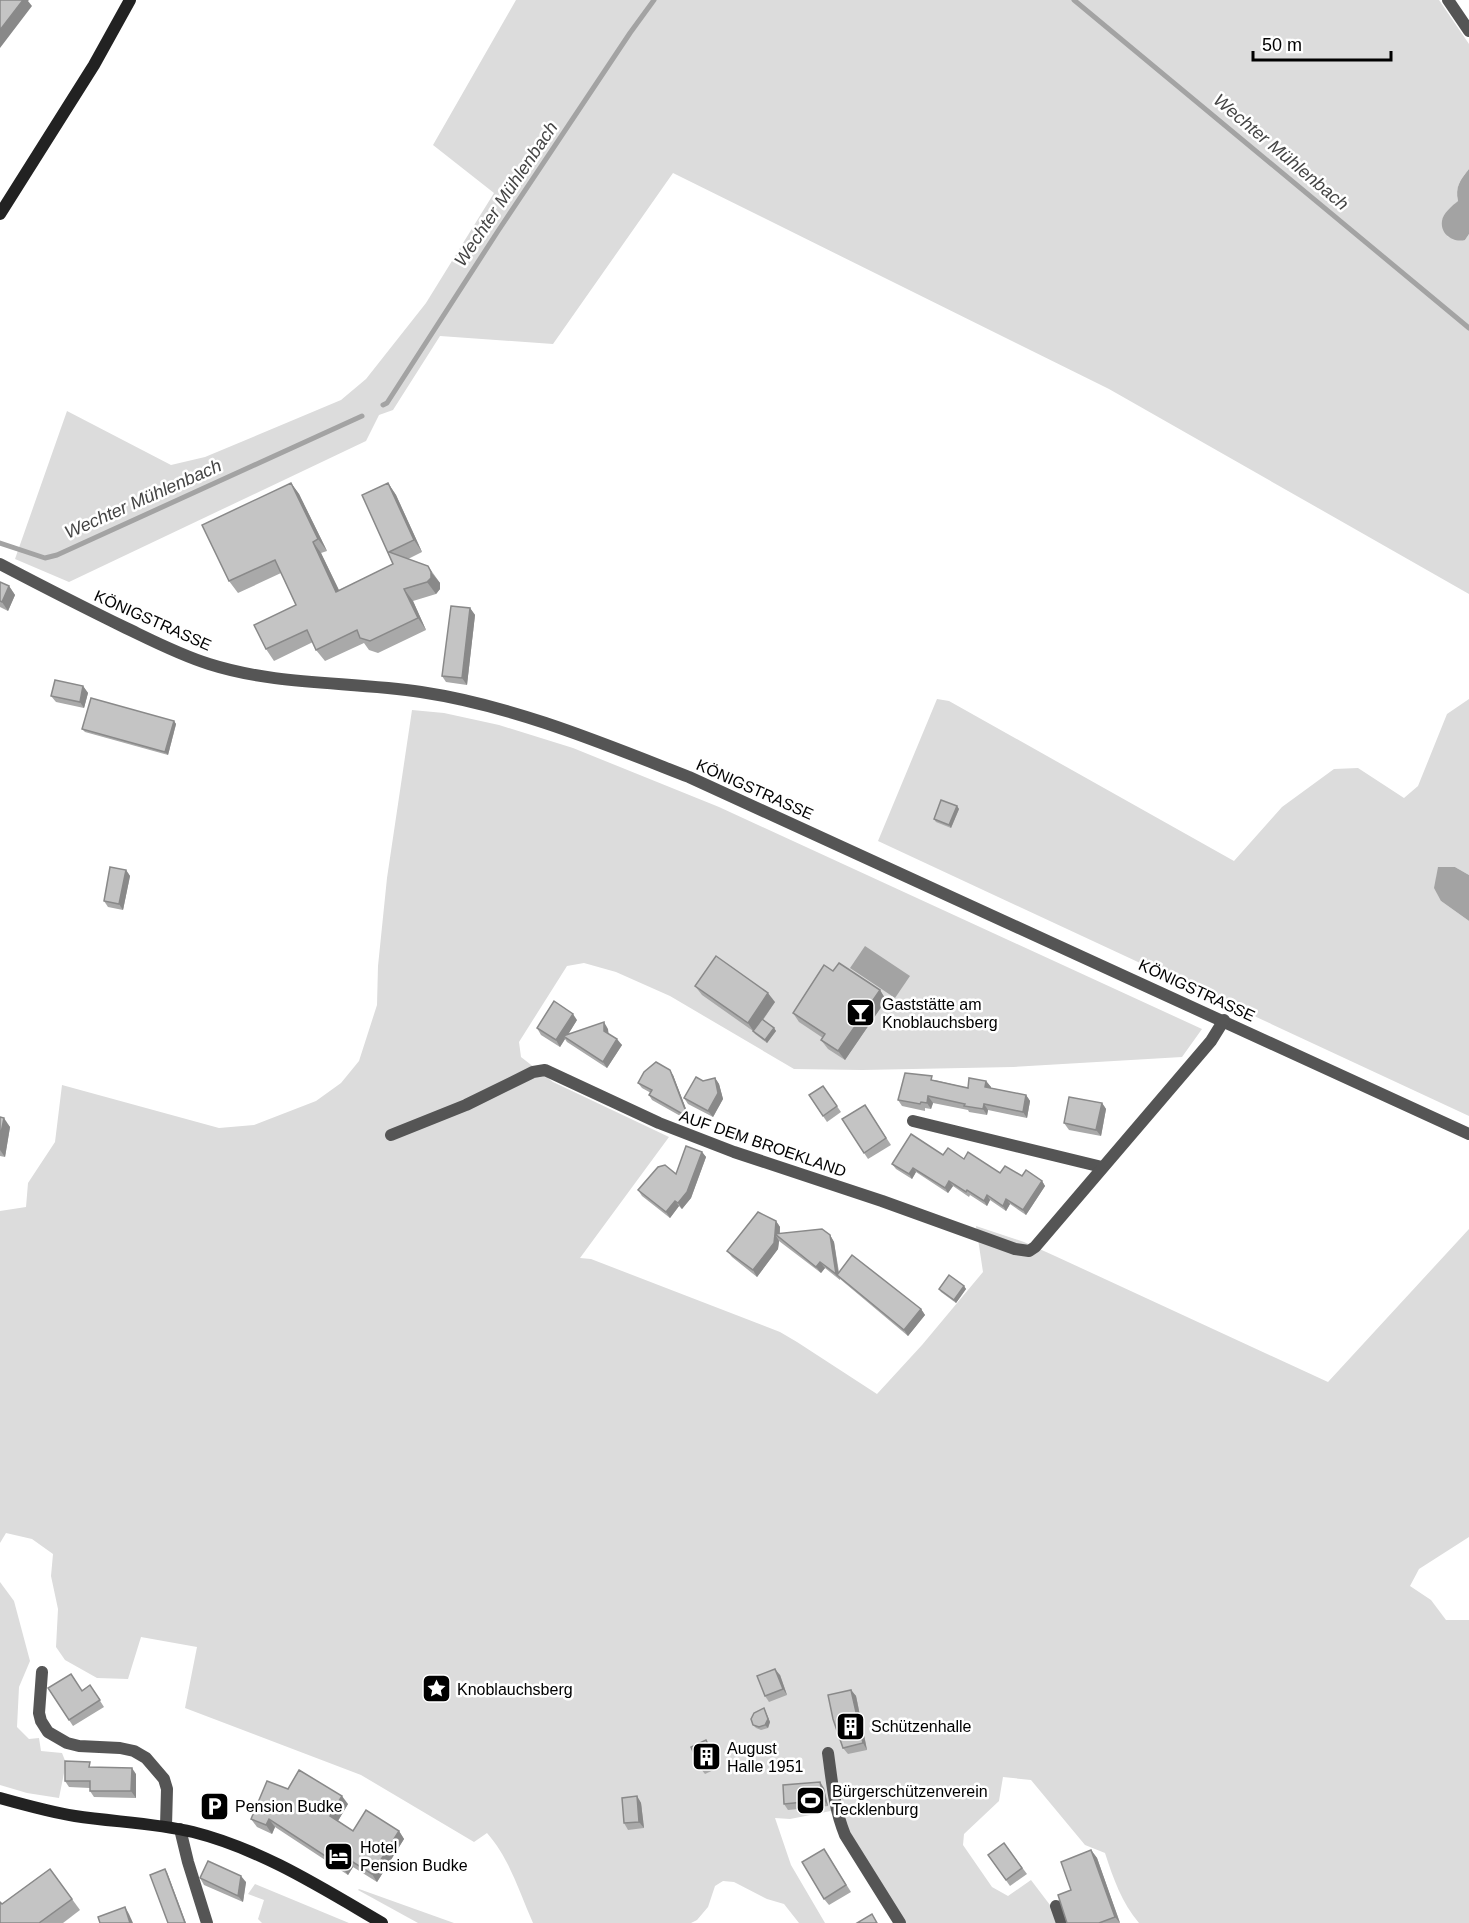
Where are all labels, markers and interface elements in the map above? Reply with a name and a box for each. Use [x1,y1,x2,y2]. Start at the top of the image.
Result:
scale bar [1253,24,1391,62]
text: 50 m [1262,35,1302,55]
water label: Wechter Mühlenbach [1210,90,1352,214]
water label: Wechter Mühlenbach [450,118,562,270]
water label: Wechter Mühlenbach [61,455,225,543]
street label: KÖNIGSTRASSE [92,587,214,654]
street label: KÖNIGSTRASSE [694,756,816,823]
street label: KÖNIGSTRASSE [1136,956,1258,1025]
place label: Gaststätte am Knoblauchsberg [882,996,998,1031]
bar icon: Gaststätte am Knoblauchsberg [845,997,877,1029]
street label: AUF DEM BROEKLAND [677,1107,848,1180]
place icon: Knoblauchsberg [420,1673,452,1705]
place label: Knoblauchsberg [457,1681,573,1698]
building icon: Schützenhalle [834,1710,866,1742]
place label: Schützenhalle [871,1718,972,1735]
place label: August Halle 1951 [727,1740,804,1775]
building icon: August Halle 1951 [690,1741,722,1773]
place label: Bürgerschützenverein Tecklenburg [832,1783,988,1818]
sports icon: Bürgerschützenverein Tecklenburg [795,1784,827,1816]
parking icon: Pension Budke [198,1790,230,1822]
place label: Pension Budke [235,1798,343,1815]
place label: Hotel Pension Budke [360,1839,468,1874]
hotel icon: Hotel Pension Budke [323,1840,355,1872]

